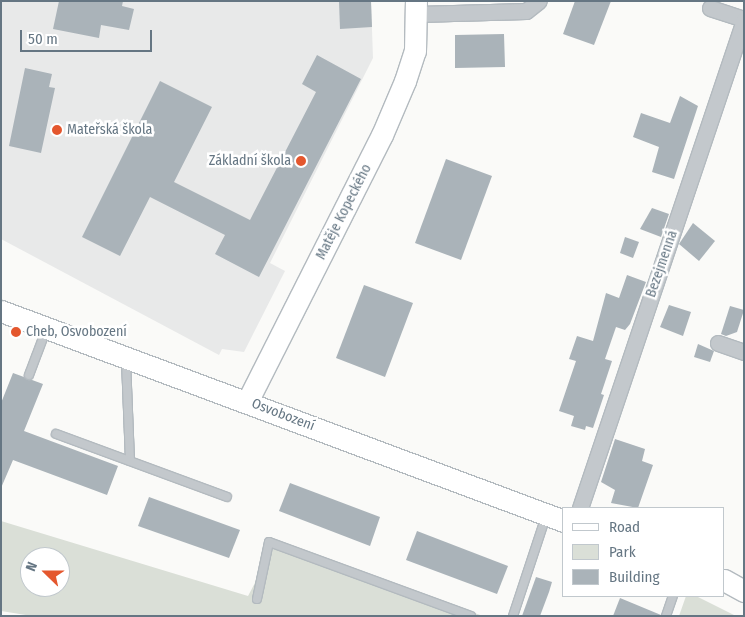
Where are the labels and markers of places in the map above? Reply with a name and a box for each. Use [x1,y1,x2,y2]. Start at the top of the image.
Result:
place label: Mateřská škola [67,122,152,138]
marker: Mateřská škola [51,124,63,136]
place label: Základní škola [209,153,291,169]
marker: Základní škola [295,155,307,167]
place label: Cheb, Osvobození [26,324,127,340]
marker: Cheb, Osvobození [10,326,22,338]

